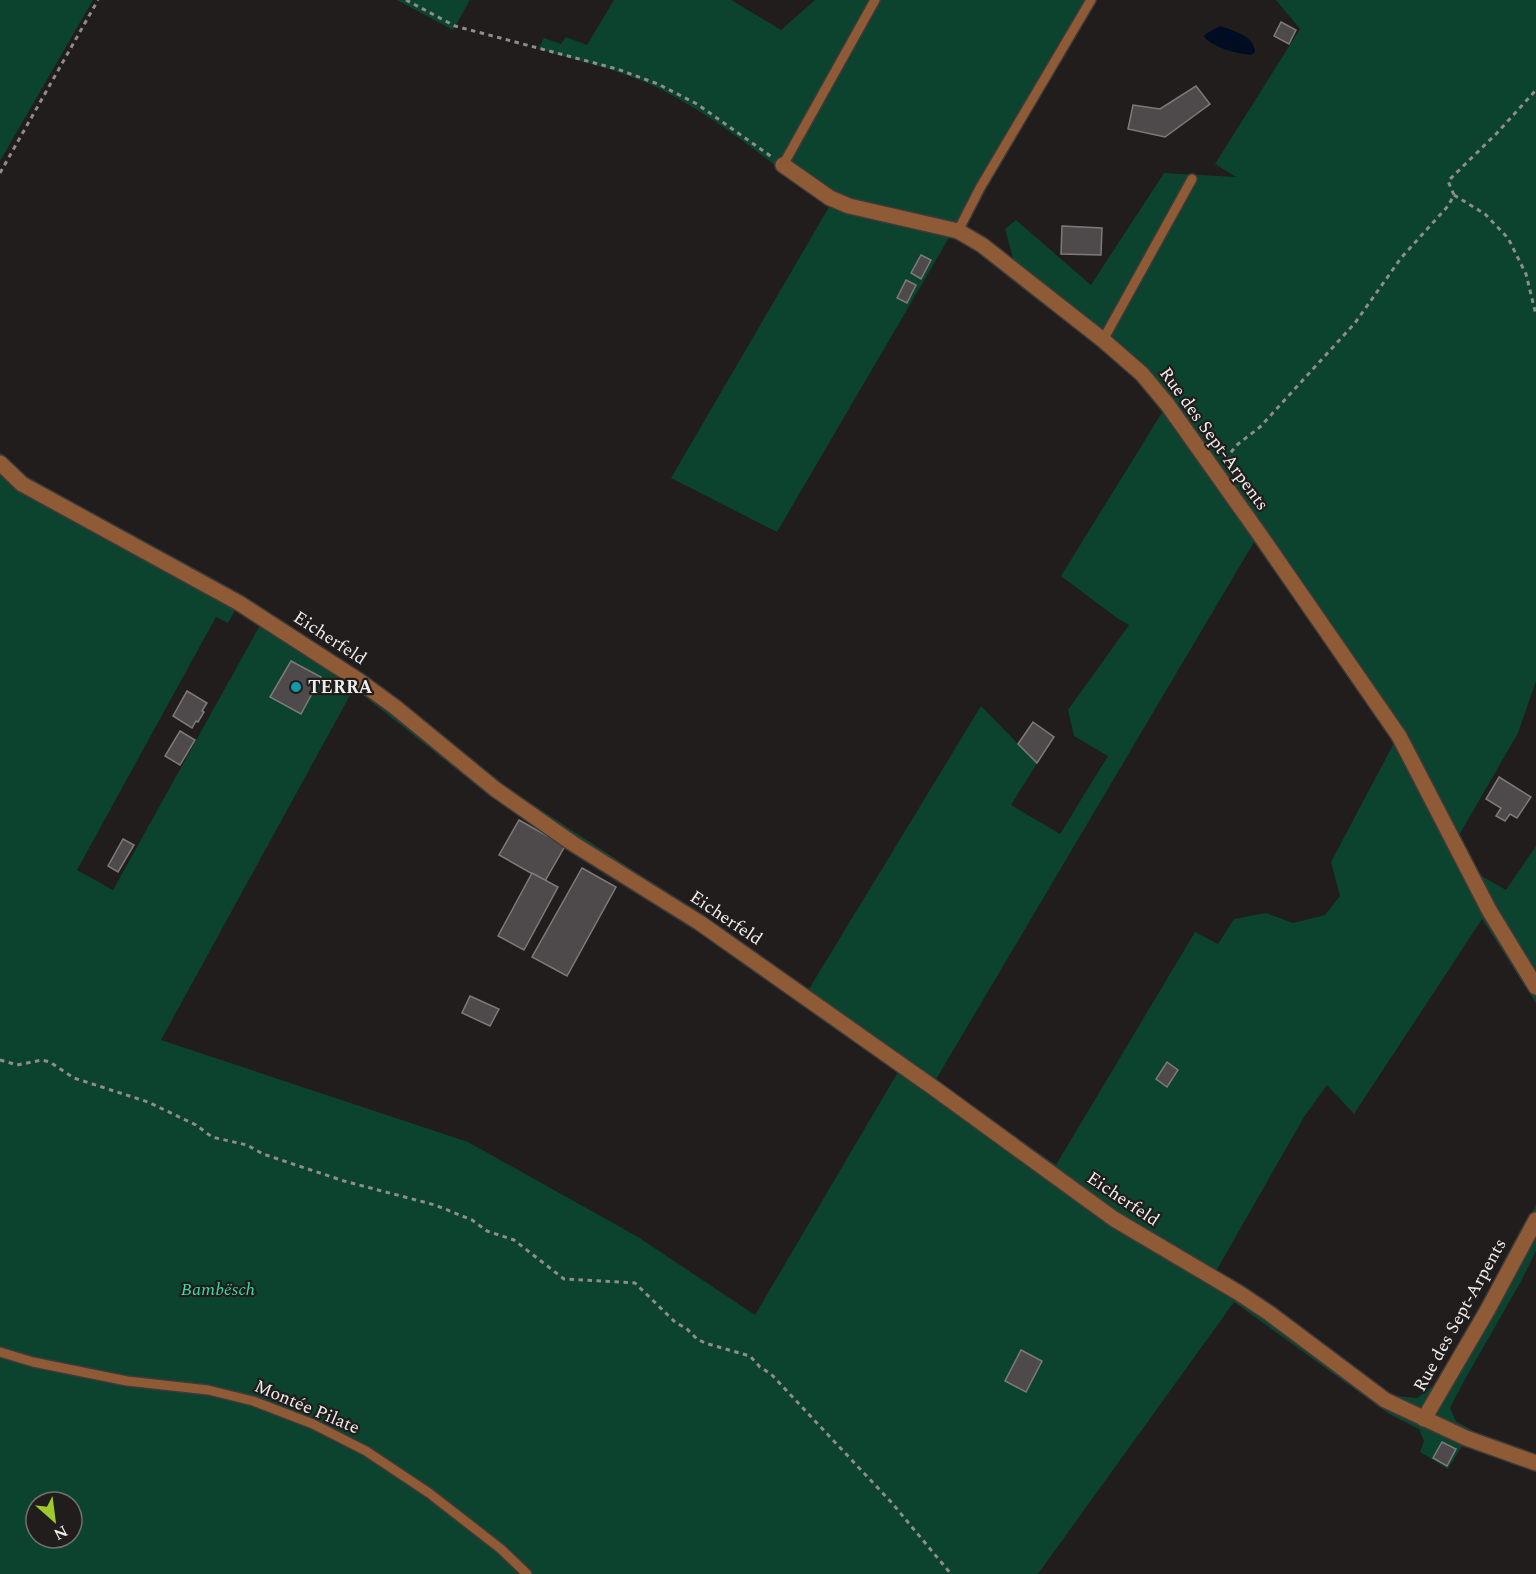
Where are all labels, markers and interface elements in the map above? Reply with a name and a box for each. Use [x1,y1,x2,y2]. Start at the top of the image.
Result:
street label: Rue des Sept-Arpents [1153,362,1275,516]
street label: Eicherfeld [288,604,372,672]
place label: TERRA [308,674,373,701]
marker: TERRA [289,680,303,694]
street label: Eicherfeld [684,884,768,952]
street label: Eicherfeld [1081,1165,1165,1233]
street label: Rue des Sept-Arpents [1407,1233,1513,1397]
park label: Bambësch [181,1276,255,1303]
street label: Montée Pilate [250,1373,364,1441]
north arrow [24,1490,84,1550]
text: N [49,1519,72,1546]

